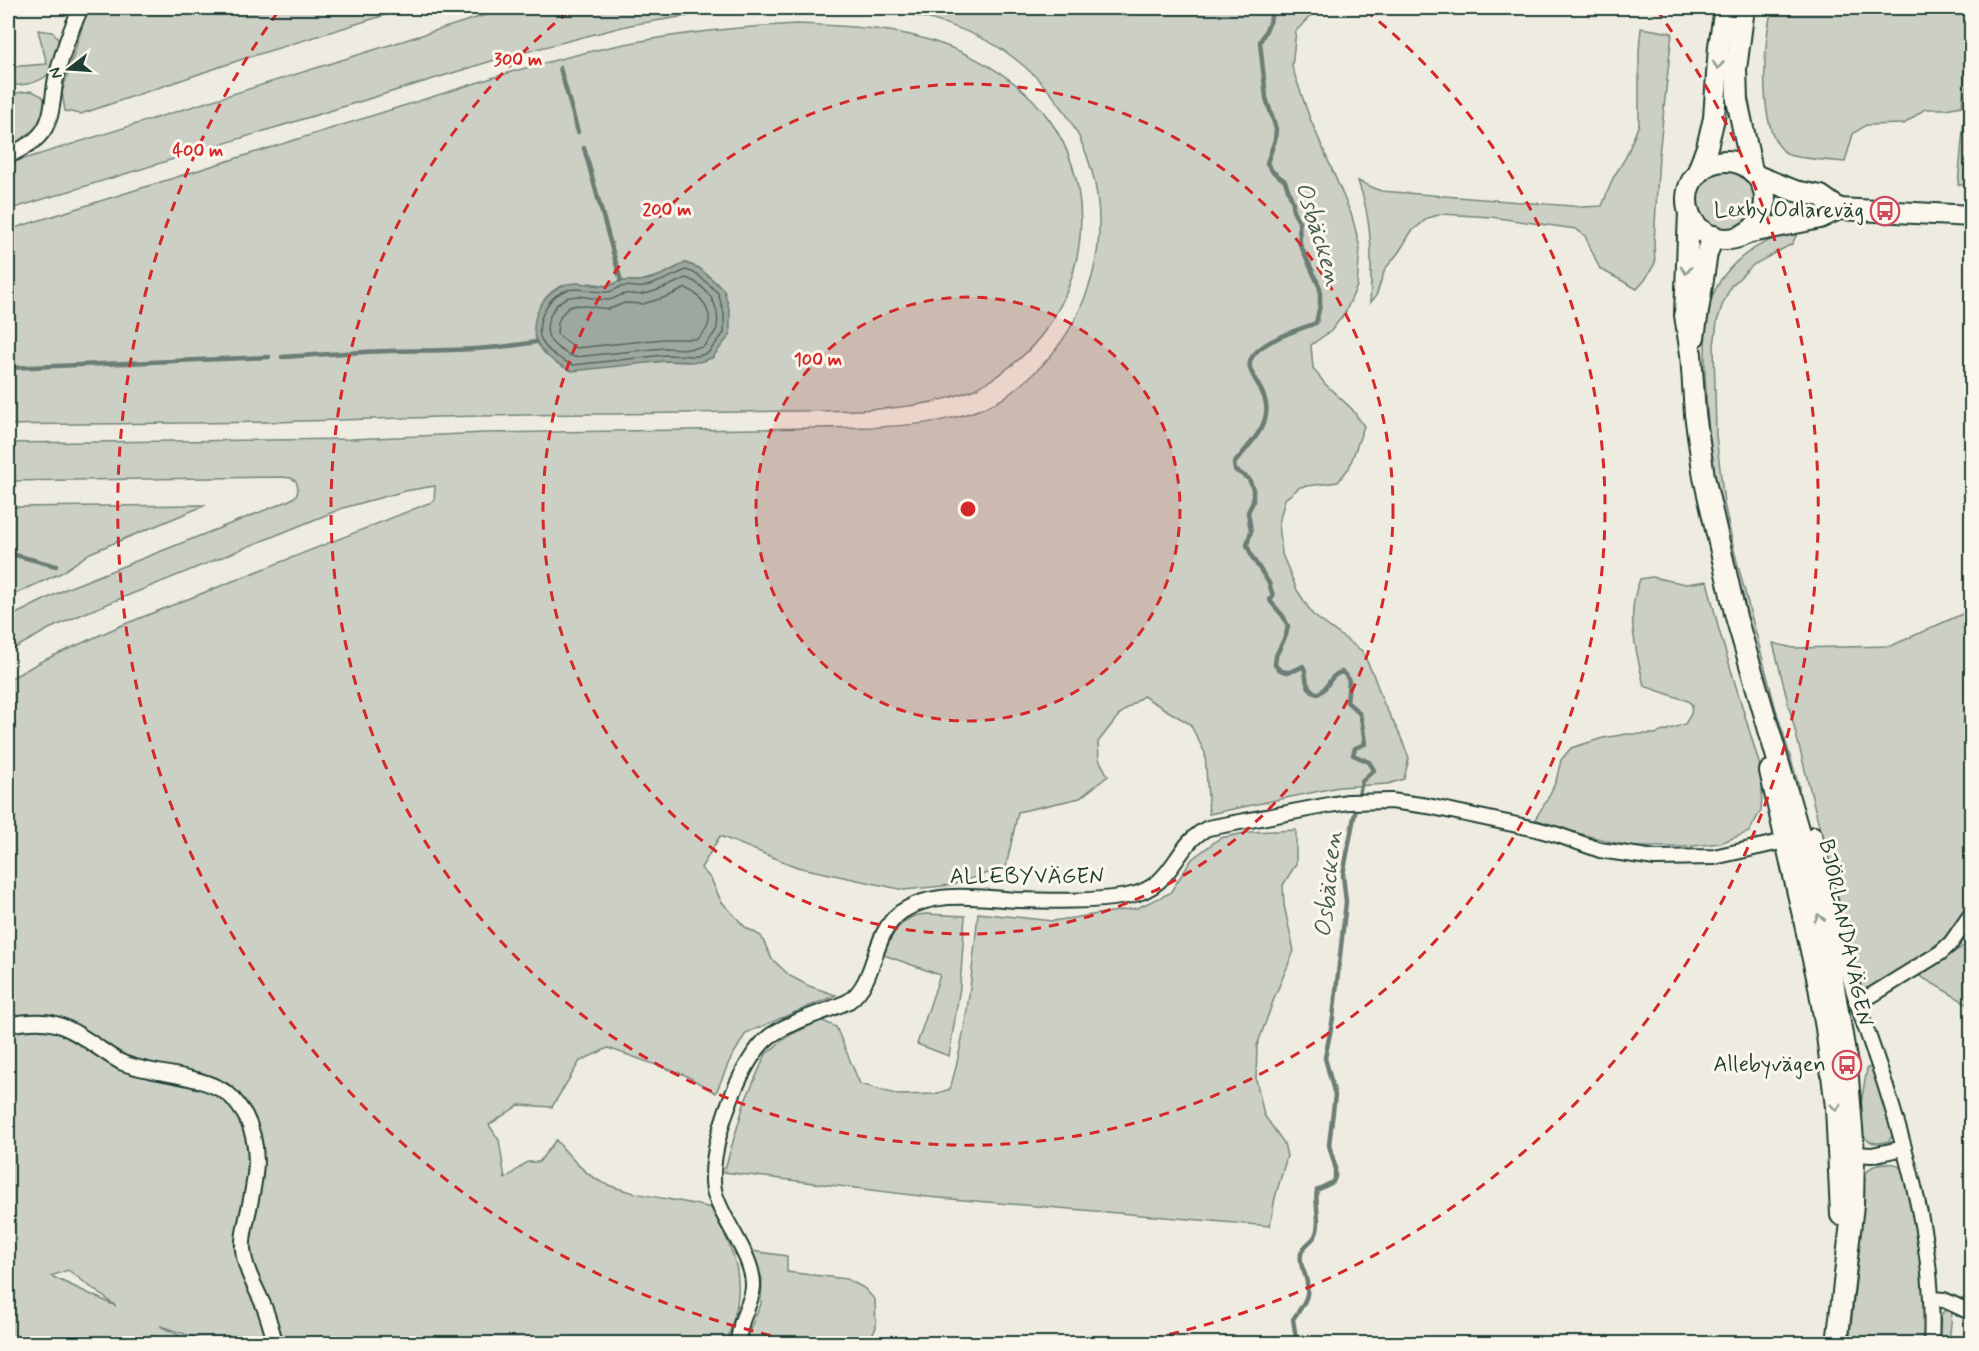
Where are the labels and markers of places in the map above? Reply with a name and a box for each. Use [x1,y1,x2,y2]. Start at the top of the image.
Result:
bus stop icon: Lexby Odlareväg [1869,195,1901,227]
place label: Lexby Odlareväg [1714,197,1864,226]
centre of rings [958,499,978,519]
bus stop icon: Allebyvägen [1831,1049,1863,1081]
place label: Allebyvägen [1713,1051,1826,1080]

